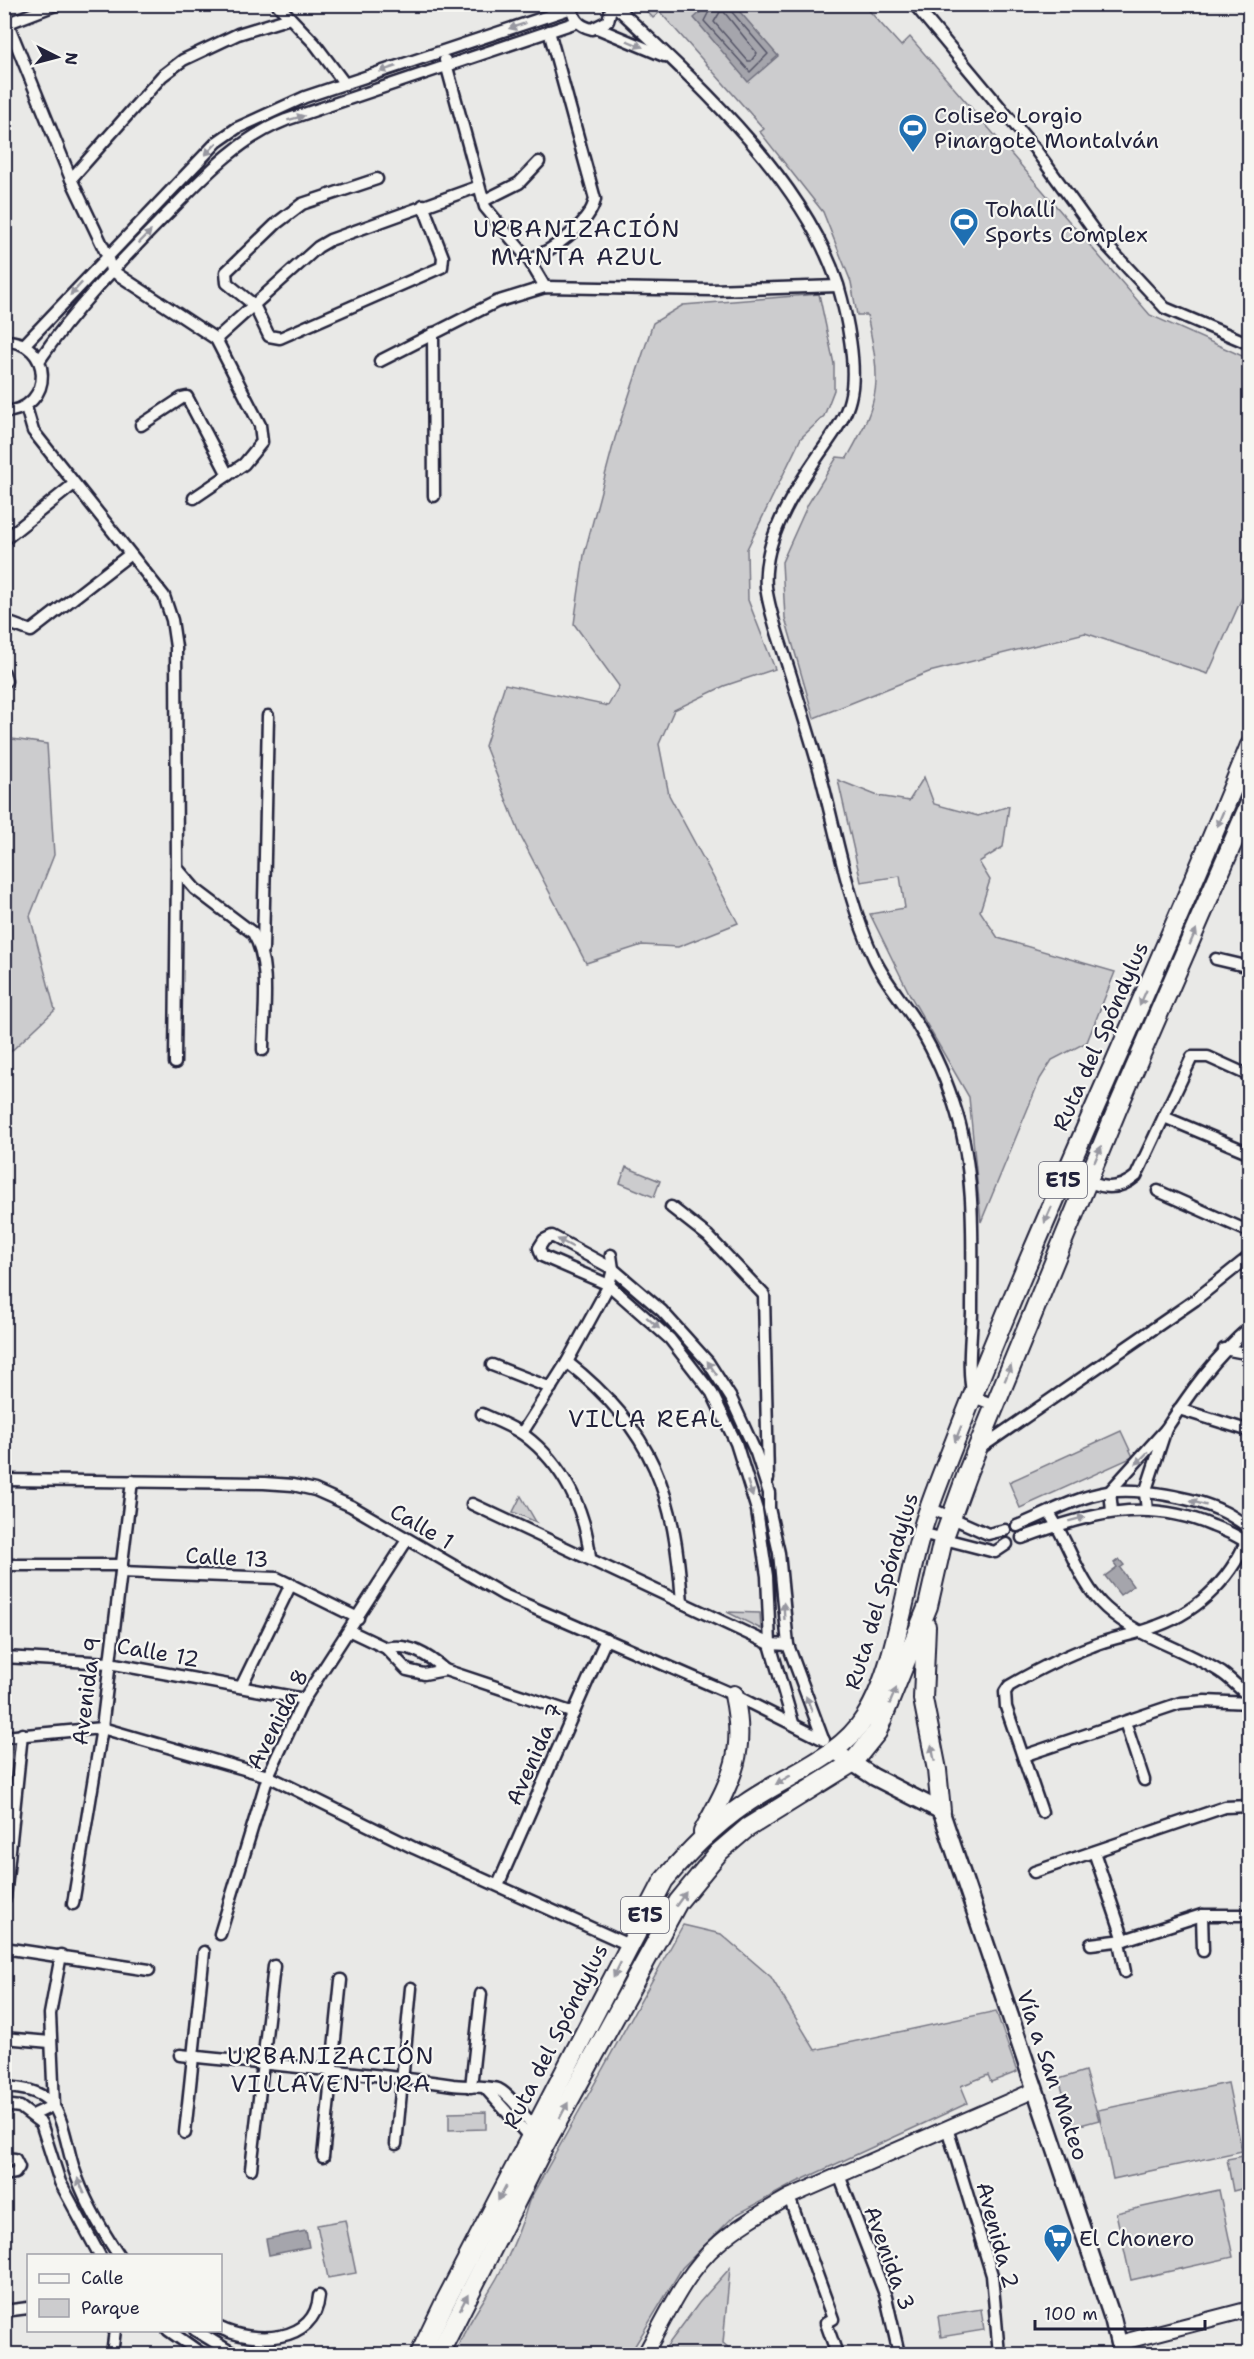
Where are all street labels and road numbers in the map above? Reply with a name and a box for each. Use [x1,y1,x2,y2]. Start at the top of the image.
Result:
street label: Ruta del Spóndylus [1046,937,1155,1135]
road number: E15 [1039,1162,1087,1198]
street label: Ruta del Spóndylus [838,1489,925,1693]
street label: Calle 1 [385,1497,459,1556]
street label: Calle 13 [185,1541,269,1574]
street label: Calle 12 [114,1631,201,1674]
street label: Avenida 9 [65,1635,108,1747]
street label: Avenida 8 [240,1664,315,1774]
street label: Avenida 7 [499,1698,570,1810]
road number: E15 [621,1897,669,1933]
street label: Ruta del Spóndylus [496,1939,615,2134]
street label: Vía a San Mateo [1010,1986,1095,2164]
street label: Avenida 2 [969,2179,1026,2292]
street label: Avenida 3 [857,2202,922,2314]

